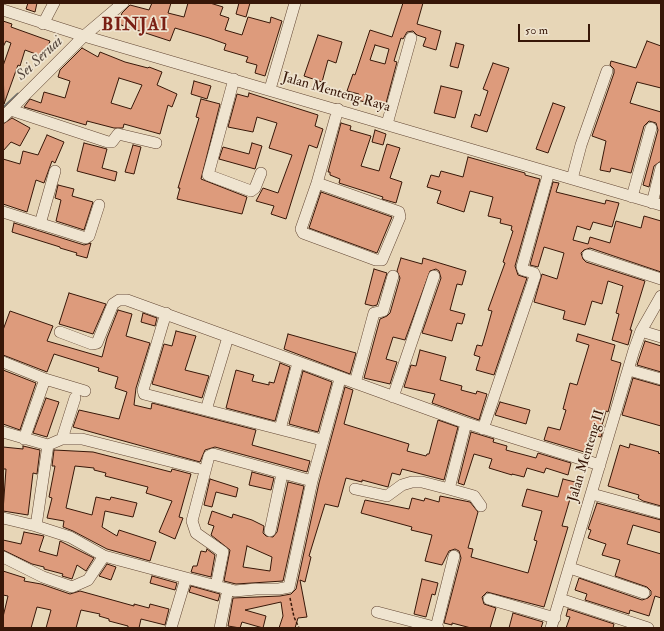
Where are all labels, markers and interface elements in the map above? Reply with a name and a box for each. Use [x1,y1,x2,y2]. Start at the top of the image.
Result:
district label: BINJAI [101,15,169,37]
scale bar [520,16,592,42]
text: 50 m [525,23,548,38]
water label: Sei Seruai [13,33,67,85]
street label: Jalan Menteng Raya [280,70,392,116]
street label: Jalan Menteng II [565,408,609,504]

